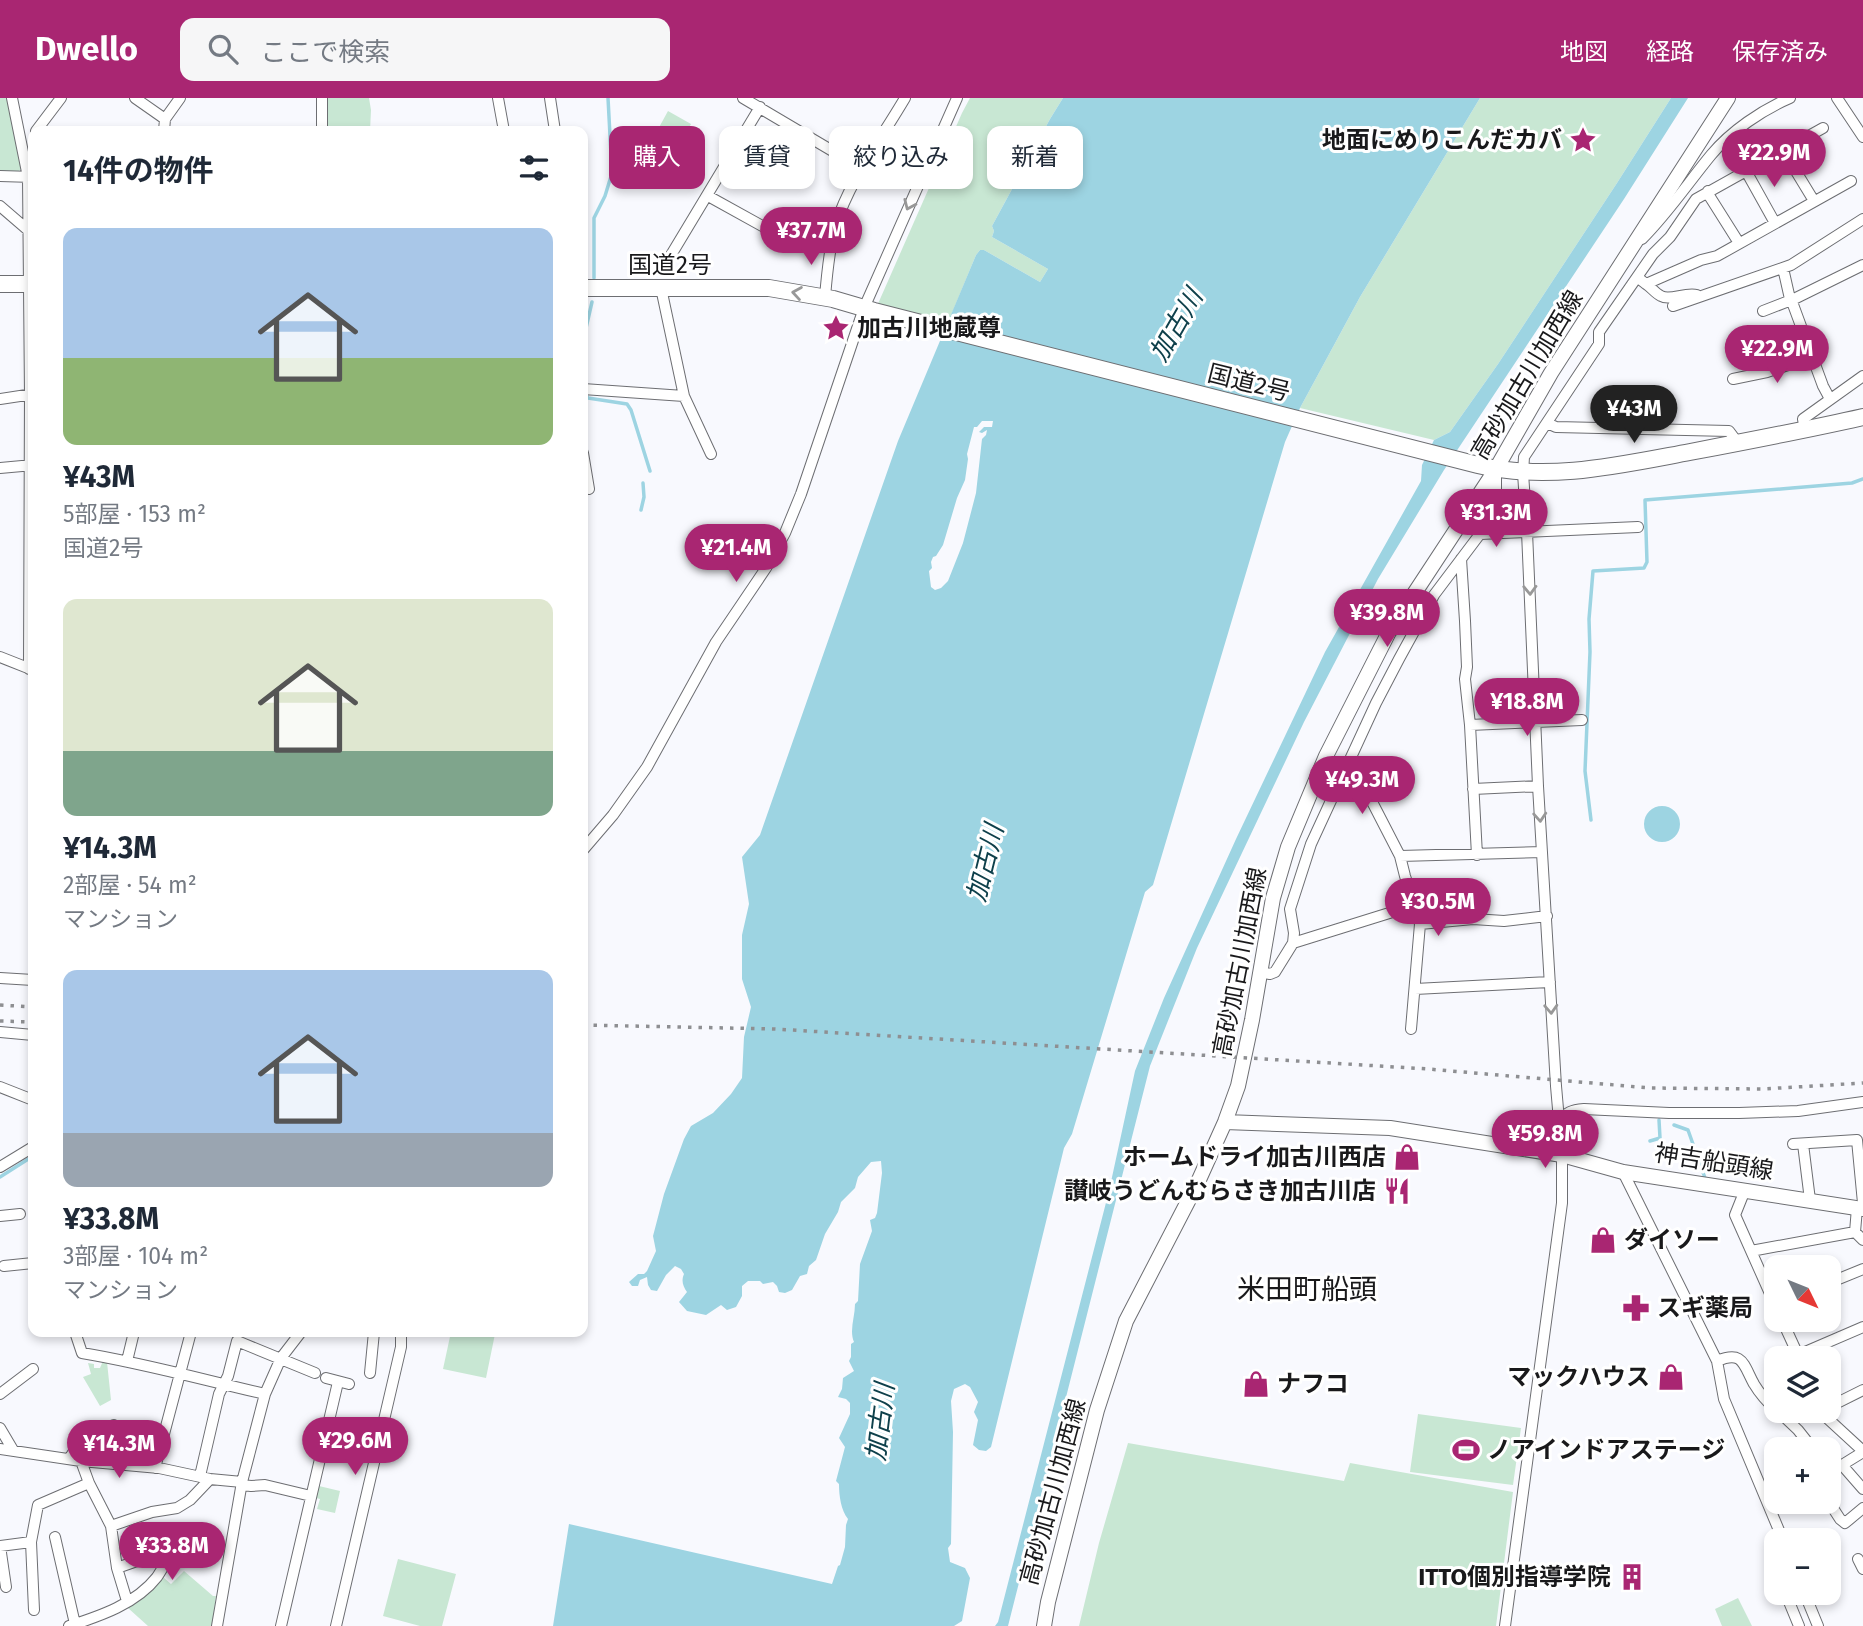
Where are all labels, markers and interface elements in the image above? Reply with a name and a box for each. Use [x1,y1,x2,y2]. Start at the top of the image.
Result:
search box [180,18,670,81]
text: Dwello [35,29,138,69]
icon: search [204,30,242,68]
text: ここで検索 [260,37,390,68]
text: 地図 [1560,38,1608,66]
text: 経路 [1646,38,1694,66]
text: 保存済み [1732,38,1828,66]
place icon: 地面にめりこんだカバ [1568,125,1598,155]
chip: 購入 [609,126,705,189]
chip: 賃貸 [719,126,815,189]
chip: 絞り込み [829,126,973,189]
chip: 新着 [987,126,1083,189]
place label: 地面にめりこんだカバ [1322,126,1562,154]
pin: ¥22.9M [1717,130,1831,189]
text: ¥22.9M [1738,138,1810,166]
icon: filters [515,149,553,187]
text: 14件の物件 [63,153,214,189]
one-way arrow [903,198,917,210]
pin: ¥37.7M [754,208,868,267]
text: ¥37.7M [776,216,846,244]
street label: 国道2号 [628,251,712,279]
icon: home [245,274,371,400]
water label: 加古川 [1144,281,1211,367]
one-way arrow [791,286,803,301]
street label: 高砂加古川加西線 [1466,286,1588,464]
place icon: 加古川地蔵尊 [821,313,851,343]
place label: 加古川地蔵尊 [857,314,1001,342]
pin: ¥22.9M [1720,326,1834,385]
text: ¥22.9M [1741,334,1813,362]
street label: 国道2号 [1205,359,1293,407]
pin: ¥43M [1593,386,1675,445]
text: ¥43M [1606,394,1662,422]
text: ¥43M [63,459,135,495]
pin: ¥31.3M [1439,490,1553,549]
text: ¥31.3M [1461,498,1531,526]
text: 5部屋 · 153 m² [63,500,206,528]
pin: ¥21.4M [679,524,793,584]
text: ¥21.4M [701,533,771,561]
text: 国道2号 [63,534,143,562]
one-way arrow [1522,584,1537,595]
pin: ¥39.8M [1330,589,1444,649]
text: ¥39.8M [1350,598,1424,626]
icon: home [245,645,371,771]
pin: ¥18.8M [1470,678,1584,738]
text: ¥18.8M [1490,687,1564,715]
pin: ¥49.3M [1305,756,1419,816]
text: ¥49.3M [1325,765,1399,793]
one-way arrow [1532,812,1547,823]
water label: 加古川 [961,819,1011,905]
text: ¥14.3M [63,830,157,866]
street label: 高砂加古川加西線 [1208,865,1272,1059]
text: 2部屋 · 54 m² [63,871,197,899]
pin: ¥30.5M [1381,878,1495,938]
text: ¥30.5M [1401,887,1475,915]
text: マンション [63,905,178,933]
one-way arrow [1544,1004,1559,1015]
icon: home [245,1016,371,1142]
pin: ¥59.8M [1488,1110,1602,1170]
text: ¥59.8M [1508,1119,1582,1147]
street label: 神吉船頭線 [1653,1139,1775,1185]
shop icon: ホームドライ加古川西店 [1392,1142,1422,1172]
place label: ホームドライ加古川西店 [1123,1143,1386,1171]
restaurant icon: 讃岐うどんむらさき加古川店 [1382,1176,1412,1206]
place label: 讃岐うどんむらさき加古川店 [1064,1177,1376,1205]
text: ¥33.8M [63,1201,159,1237]
shop icon: ダイソー [1588,1225,1618,1255]
place label: ダイソー [1624,1226,1720,1254]
text: 3部屋 · 104 m² [63,1242,208,1270]
north arrow [1764,1255,1841,1332]
map controls [1764,1255,1841,1605]
district label: 米田町船頭 [1237,1273,1377,1306]
text: マンション [63,1276,178,1304]
pharmacy icon: スギ薬局 [1621,1293,1651,1323]
place label: スギ薬局 [1657,1294,1753,1322]
button: layers [1764,1346,1841,1423]
shop icon: マックハウス [1656,1362,1686,1392]
place label: マックハウス [1507,1363,1650,1391]
shop icon: ナフコ [1241,1369,1271,1399]
place label: ナフコ [1277,1370,1349,1398]
water label: 加古川 [860,1378,901,1463]
street label: 高砂加古川加西線 [1015,1396,1091,1588]
pin: ¥29.6M [298,1418,412,1477]
pin: ¥14.3M [62,1420,176,1480]
text: ¥29.6M [318,1426,392,1454]
text: ¥14.3M [83,1429,155,1457]
sports icon: ノアインドアステージ [1451,1435,1481,1465]
place label: ノアインドアステージ [1487,1436,1725,1464]
button: + [1764,1437,1841,1514]
pin: ¥33.8M [115,1522,229,1582]
button: − [1764,1528,1841,1605]
text: ¥33.8M [135,1531,209,1559]
building icon: ITTO個別指導学院 [1617,1562,1647,1592]
place label: ITTO個別指導学院 [1418,1563,1611,1591]

